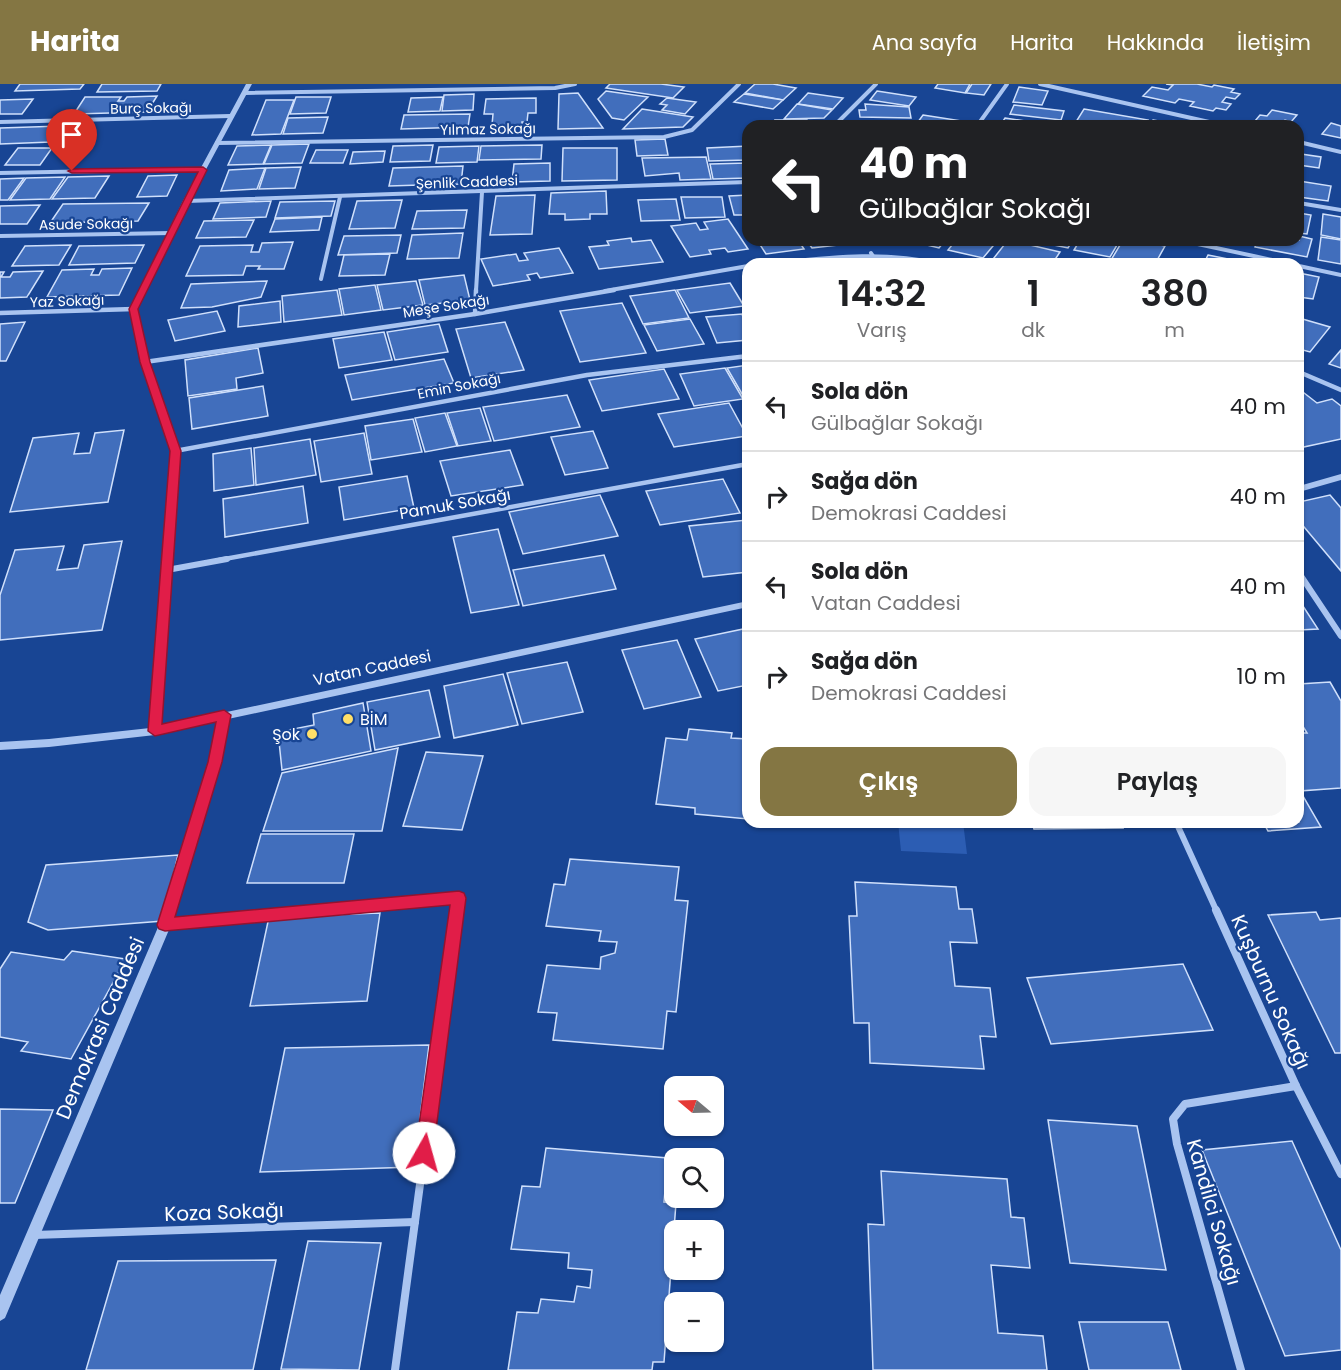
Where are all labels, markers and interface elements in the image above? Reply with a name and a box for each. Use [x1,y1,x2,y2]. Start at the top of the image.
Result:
text: Harita [30,22,120,61]
text: Ana sayfa [872,28,977,57]
text: Harita [1010,28,1074,57]
text: Hakkında [1107,28,1204,57]
text: İletişim [1237,28,1311,57]
street label: Burç Sokağı [110,97,192,119]
pin [46,109,97,171]
icon: arrive [55,118,88,151]
street label: Yılmaz Sokağı [440,118,536,140]
text: 40 m [859,134,968,193]
icon: left [760,144,838,222]
street label: Şenlik Caddesi [416,170,518,194]
text: Gülbağlar Sokağı [859,190,1091,227]
street label: Asude Sokağı [39,213,133,235]
text: 14:32 [837,268,926,319]
text: 1 [1027,268,1040,319]
text: 380 [1141,268,1209,319]
street label: Meşe Sokağı [401,289,491,323]
street label: Yaz Sokağı [29,290,105,312]
text: Varış [857,316,907,344]
text: dk [1021,316,1045,344]
text: m [1164,316,1185,344]
street label: Emin Sokağı [416,368,502,404]
text: Sola dön [811,376,908,407]
icon: left [760,390,793,423]
text: 40 m [1230,391,1286,422]
text: Gülbağlar Sokağı [811,409,983,437]
text: Sağa dön [811,466,918,497]
icon: right [760,480,793,513]
text: 40 m [1230,481,1286,512]
street label: Pamuk Sokağı [397,483,513,525]
text: Demokrasi Caddesi [811,499,1007,527]
text: Sola dön [811,556,908,587]
icon: left [760,570,793,603]
text: 40 m [1230,571,1286,602]
text: Vatan Caddesi [811,589,961,617]
street label: Vatan Caddesi [311,644,433,692]
text: Sağa dön [811,646,918,677]
icon: right [760,660,793,693]
text: 10 m [1237,661,1286,692]
text: Demokrasi Caddesi [811,679,1007,707]
place label: BİM [360,708,388,731]
marker: BİM [341,712,355,726]
place label: Şok [272,723,301,746]
marker: Şok [305,727,319,741]
button: Çıkış [760,747,1017,816]
button: Paylaş [1029,747,1286,816]
street label: Kuşburnu Sokağı [1224,910,1318,1074]
street label: Demokrasi Caddesi [49,932,151,1124]
north arrow [664,1076,724,1136]
map controls [664,1076,724,1352]
position arrow [392,1121,456,1185]
street label: Kandilci Sokağı [1180,1136,1248,1288]
button: search [664,1148,724,1208]
street label: Koza Sokağı [164,1196,284,1228]
button: + [664,1220,724,1280]
button: − [664,1292,724,1352]

